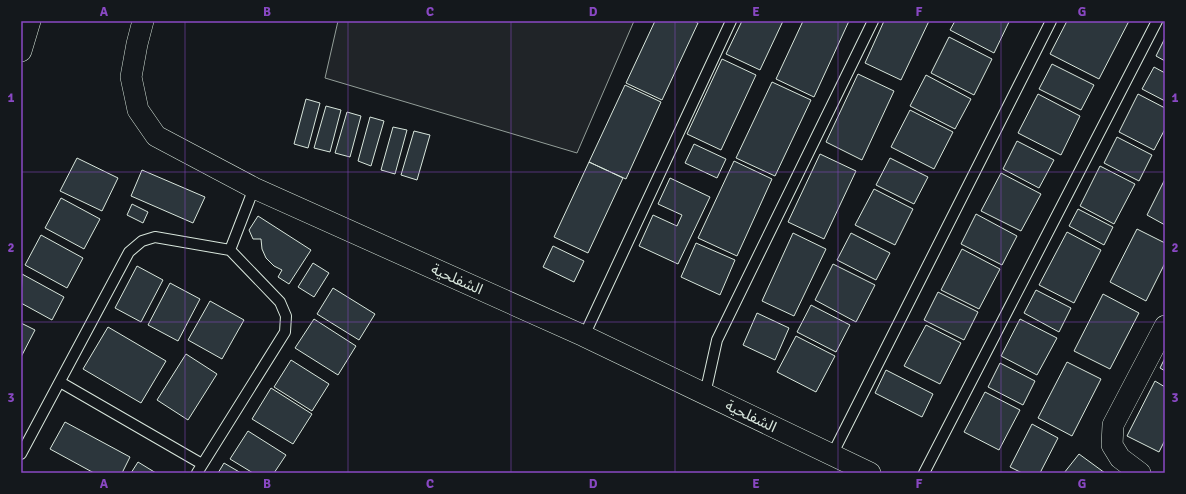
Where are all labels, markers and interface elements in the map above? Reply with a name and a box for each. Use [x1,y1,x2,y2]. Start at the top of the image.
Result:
text: A [100,4,109,20]
text: B [263,4,271,20]
text: C [426,4,434,20]
text: D [589,4,598,20]
text: E [752,4,760,20]
text: F [916,4,923,20]
text: G [1078,4,1086,20]
text: 1 [7,90,15,106]
text: 1 [1171,90,1179,106]
text: 2 [7,240,15,256]
text: 2 [1171,240,1179,256]
street label: الشفلحية [428,260,486,298]
text: 3 [7,390,15,406]
text: 3 [1171,390,1179,406]
street label: الشفلحية [723,396,779,436]
text: A [100,476,109,492]
text: B [263,476,271,492]
text: C [426,476,434,492]
text: D [589,476,598,492]
text: E [752,476,760,492]
text: F [916,476,923,492]
text: G [1078,476,1086,492]

